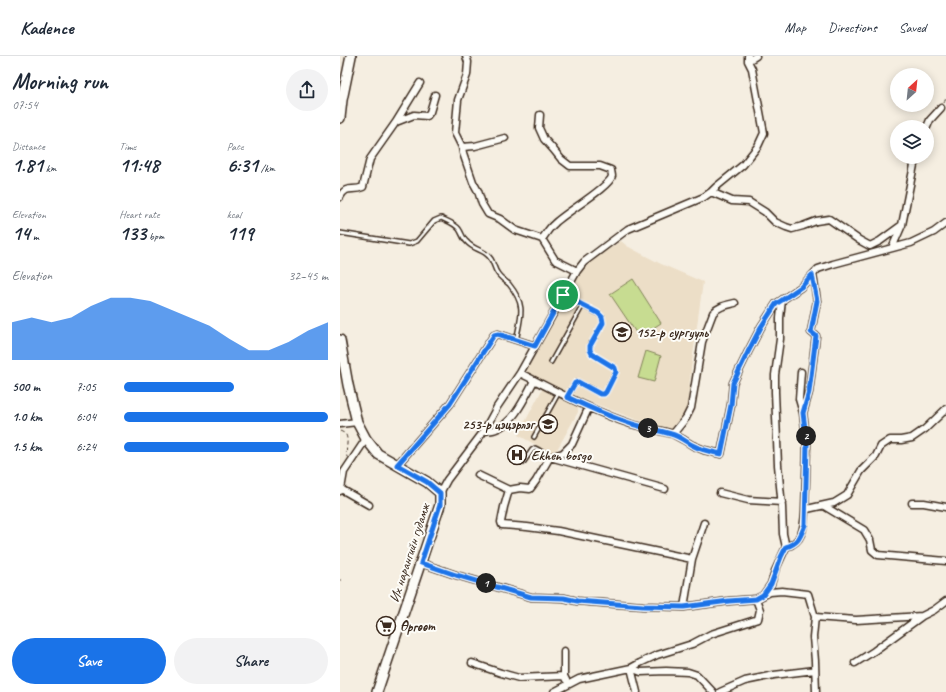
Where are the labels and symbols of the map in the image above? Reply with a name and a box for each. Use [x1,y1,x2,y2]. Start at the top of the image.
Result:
north arrow [890,68,934,112]
pin [546,278,580,312]
school or university icon: 152-р сургууль [611,321,633,343]
place label: 152-р сургууль [636,324,709,341]
school or university icon: 253-р цэцэрлэг [537,413,559,435]
place label: 253-р цэцэрлэг [462,416,536,433]
pin: 3 [638,418,658,438]
pin: 2 [796,426,816,446]
hospital icon: Ekhen bosgo [506,444,528,466]
place label: Ekhen bosgo [531,447,592,464]
street label: Их нарангийн гудамж [386,500,434,605]
pin: 1 [476,573,496,593]
supermarket icon: Өргөөт [375,615,397,637]
place label: Өргөөт [400,618,436,635]

